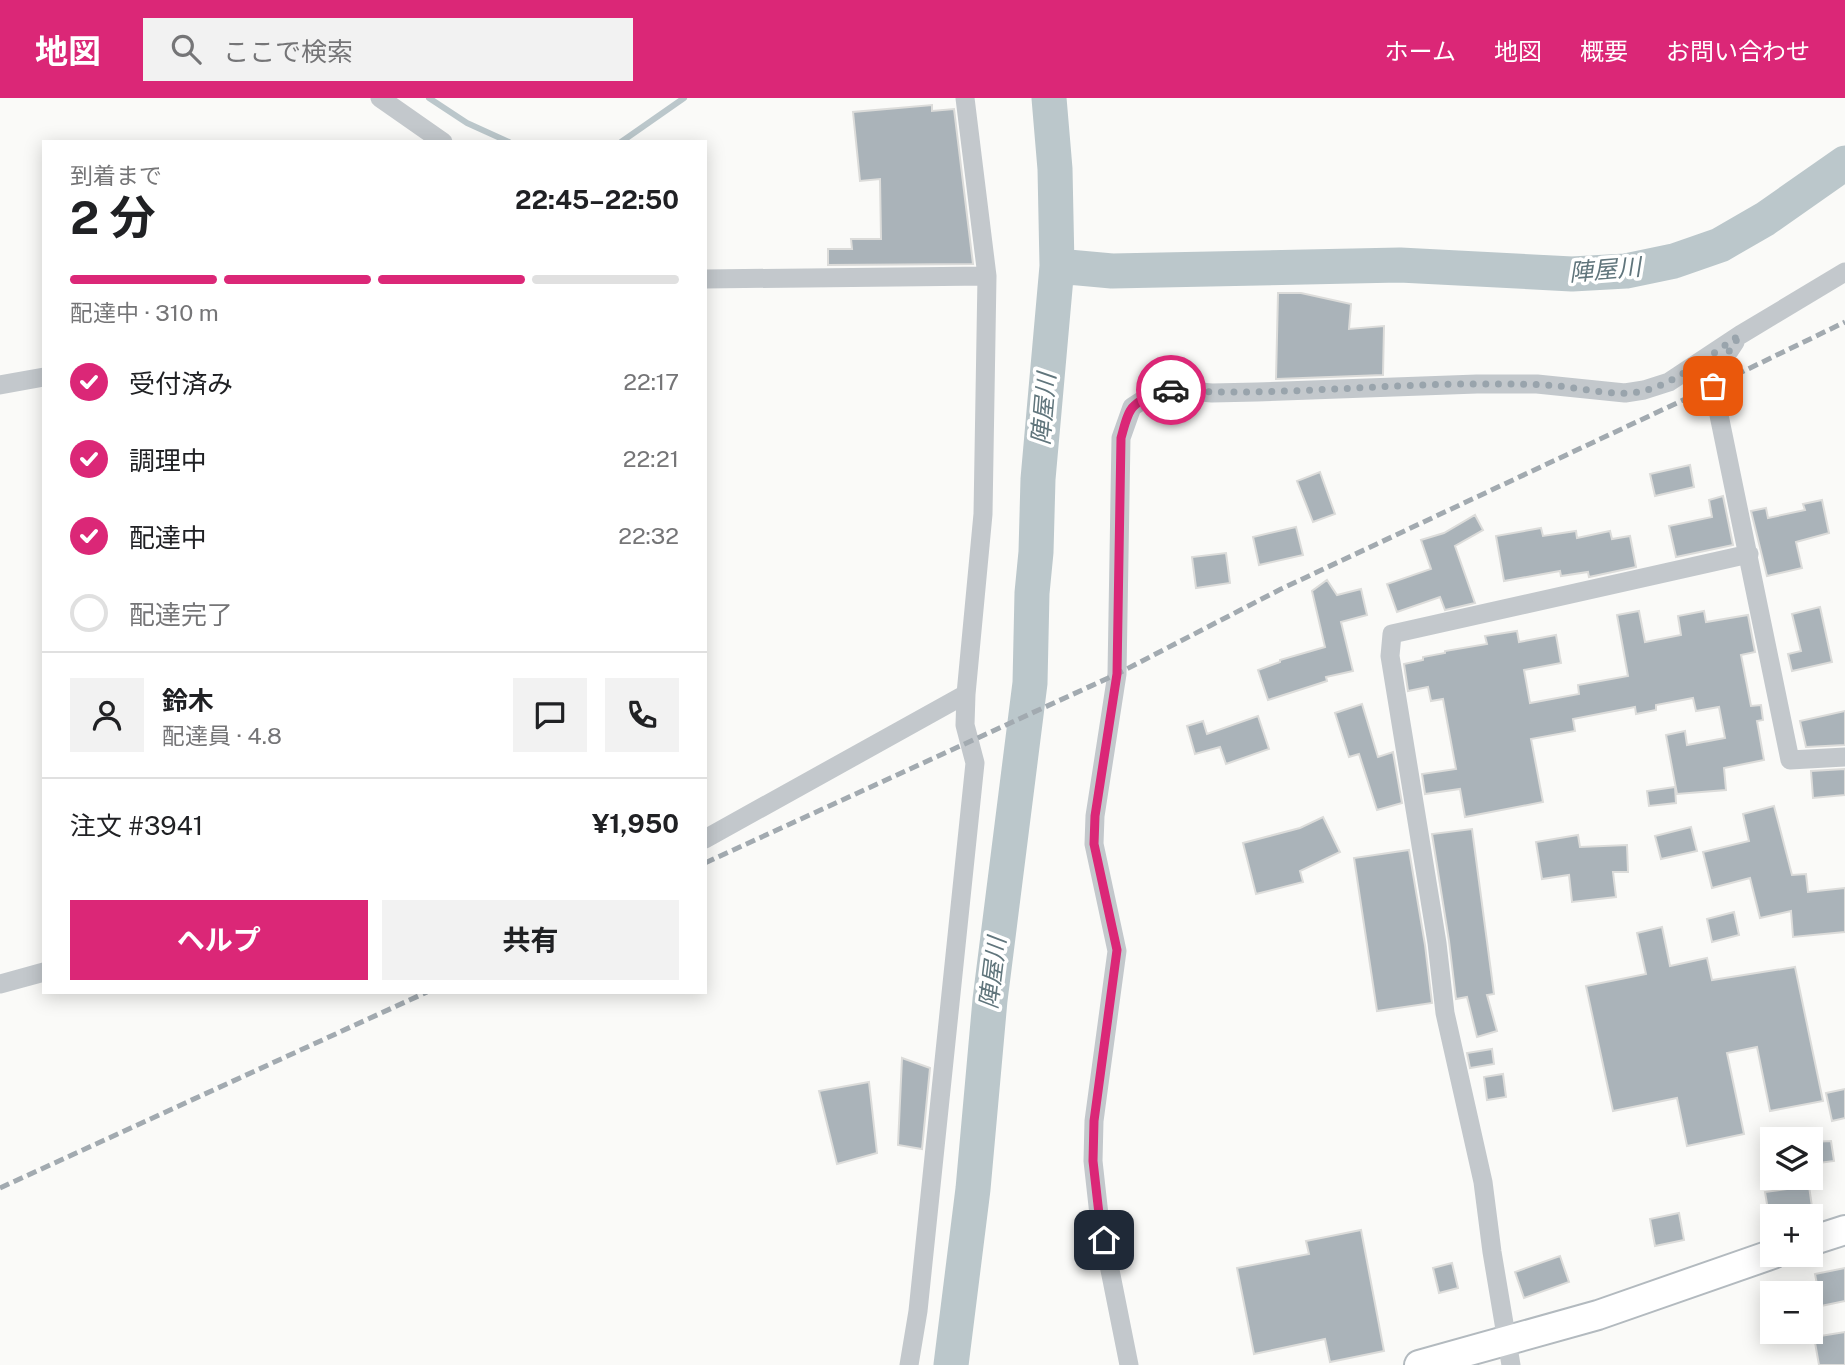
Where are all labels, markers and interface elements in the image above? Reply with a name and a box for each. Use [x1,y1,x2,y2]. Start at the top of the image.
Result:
search box [143,18,633,81]
icon: search [167,30,205,68]
text: 地図 [35,32,101,70]
text: ここで検索 [223,36,353,67]
text: ホーム [1385,37,1456,65]
text: 地図 [1494,37,1542,65]
text: 概要 [1580,37,1628,65]
text: お問い合わせ [1666,37,1810,65]
text: 到着まで [70,162,162,189]
text: 22:45–22:50 [515,184,679,215]
text: 2 分 [70,190,156,244]
water label: 陣屋川 [1568,252,1645,286]
text: 配達中 · 310 m [70,299,219,326]
courier [1136,355,1206,425]
pin [1683,356,1743,416]
icon: check [70,363,108,401]
icon: bag [1694,367,1732,405]
text: 受付済み [129,368,233,399]
text: 22:17 [623,368,679,395]
water label: 陣屋川 [1026,369,1060,446]
icon: car [1152,371,1190,409]
icon: check [70,440,108,478]
text: 調理中 [129,445,207,476]
text: 22:21 [623,445,679,472]
icon: check [70,517,108,555]
text: 配達中 [129,522,207,553]
text: 22:32 [618,522,679,549]
text: 配達完了 [129,599,233,630]
button: person [70,678,144,752]
button: chat [513,678,587,752]
button: phone [605,678,679,752]
text: 鈴木 [162,685,214,716]
text: 配達員 · 4.8 [162,722,282,749]
text: ¥1,950 [592,808,679,839]
text: 注文 #3941 [70,810,203,841]
button: ヘルプ [70,900,368,980]
button: 共有 [382,900,679,980]
water label: 陣屋川 [974,932,1011,1010]
map controls [1760,1127,1823,1344]
button: layers [1760,1127,1823,1190]
button: + [1760,1204,1823,1267]
pin [1074,1210,1134,1270]
icon: home [1085,1221,1123,1259]
button: − [1760,1281,1823,1344]

